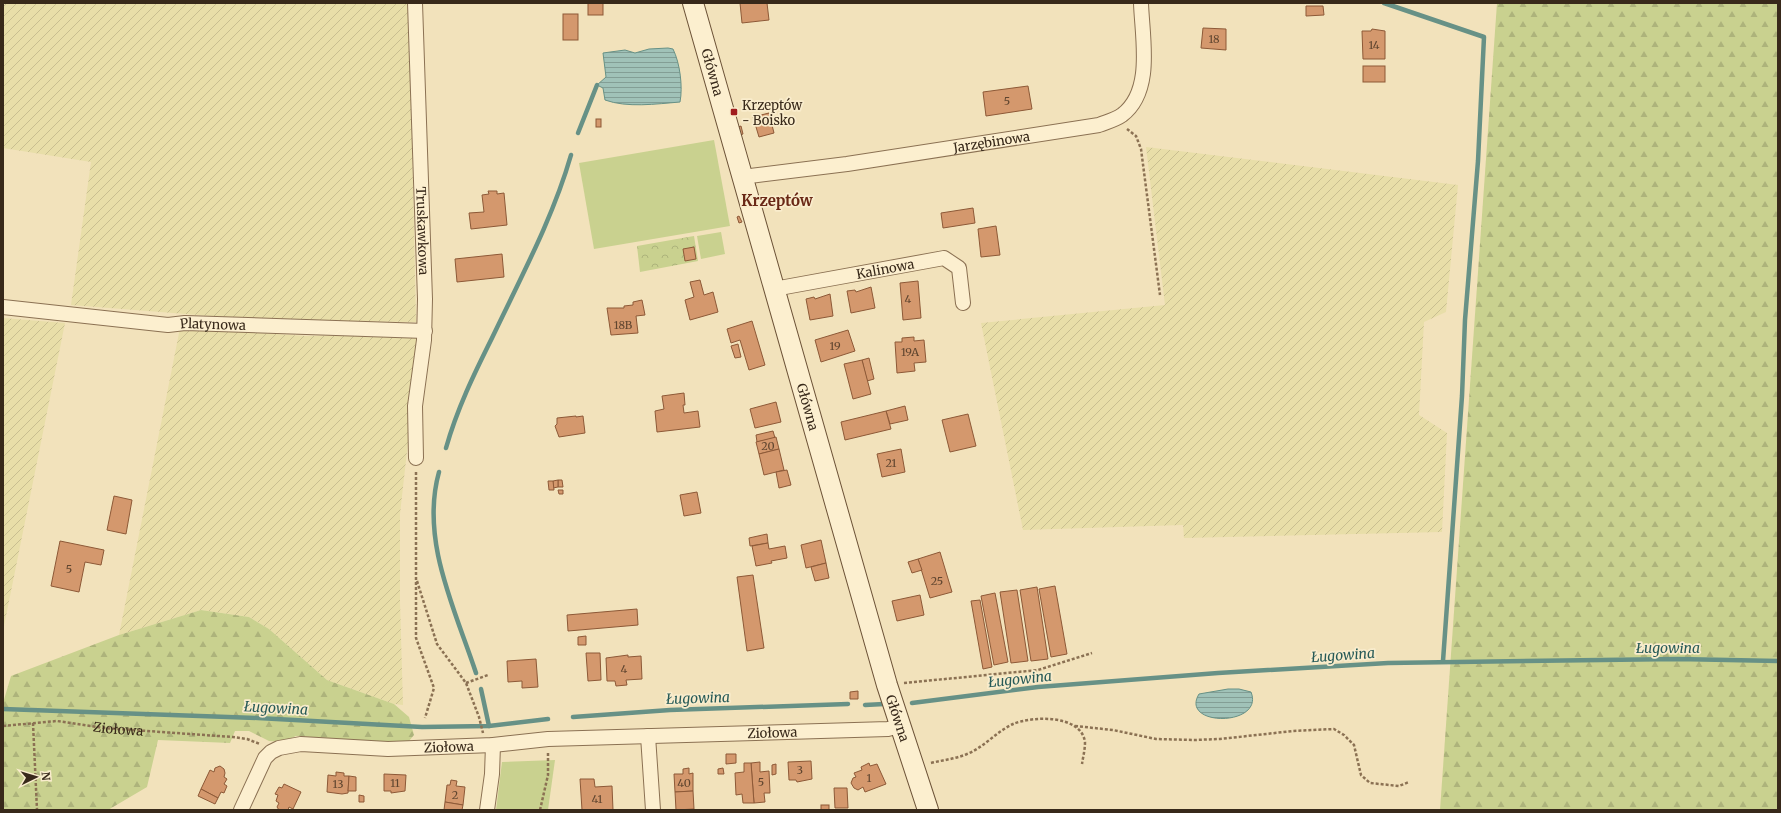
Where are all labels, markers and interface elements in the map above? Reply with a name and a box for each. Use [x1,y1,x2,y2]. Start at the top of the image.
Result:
house number: 18 [1208,32,1220,46]
house number: 14 [1368,38,1380,52]
street label: Główna [698,47,727,98]
house number: 5 [1004,94,1010,108]
place label: Krzeptów - Boisko [742,97,803,129]
marker: Krzeptów - Boisko [729,107,739,117]
street label: Jarzębinowa [951,127,1031,156]
street label: Truskawkowa [413,186,433,275]
district label: Krzeptów [741,191,814,210]
street label: Kalinowa [855,255,916,282]
house number: 4 [905,292,912,306]
street label: Platynowa [179,314,246,334]
house number: 18B [614,318,633,332]
house number: 19 [829,339,841,353]
house number: 19A [901,345,919,359]
street label: Główna [793,381,823,433]
house number: 20 [761,439,775,453]
house number: 21 [885,456,897,470]
house number: 5 [66,562,72,576]
house number: 25 [931,574,943,588]
water label: Ługowina [1636,639,1700,657]
water label: Ługowina [1310,644,1376,666]
house number: 4 [621,662,628,676]
water label: Ługowina [987,667,1053,691]
water label: Ługowina [666,688,730,708]
street label: Główna [882,693,914,744]
water label: Ługowina [244,697,308,719]
street label: Ziołowa [92,718,144,739]
street label: Ziołowa [747,723,798,742]
street label: Ziołowa [423,737,474,756]
north arrow [16,757,56,797]
house number: 3 [797,763,803,777]
text: N [39,771,53,781]
house number: 1 [867,771,872,785]
house number: 5 [758,775,764,789]
house number: 11 [390,776,400,790]
house number: 40 [677,776,691,790]
house number: 13 [333,777,343,791]
house number: 2 [452,788,458,802]
house number: 41 [592,792,602,806]

